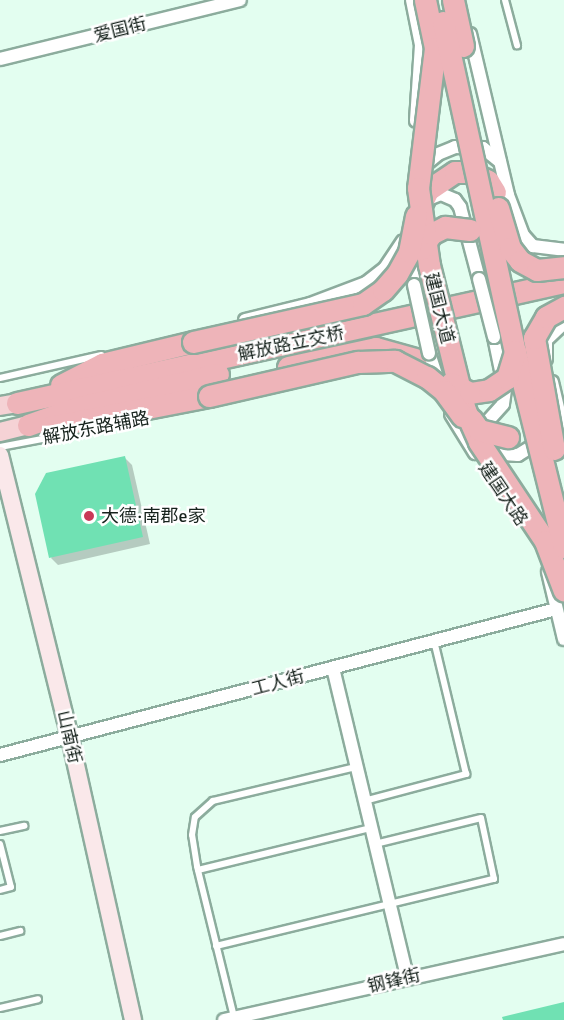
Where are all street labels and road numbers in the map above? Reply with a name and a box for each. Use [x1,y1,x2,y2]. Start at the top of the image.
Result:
street label: 爱国街 [91,13,149,47]
street label: 建国大道 [420,270,458,346]
street label: 解放路立交桥 [236,322,346,366]
street label: 解放东路辅路 [41,407,151,449]
street label: 建国大路 [474,458,532,530]
street label: 工人街 [249,666,307,700]
street label: 山南街 [52,708,86,766]
street label: 钢锋街 [365,964,423,998]

